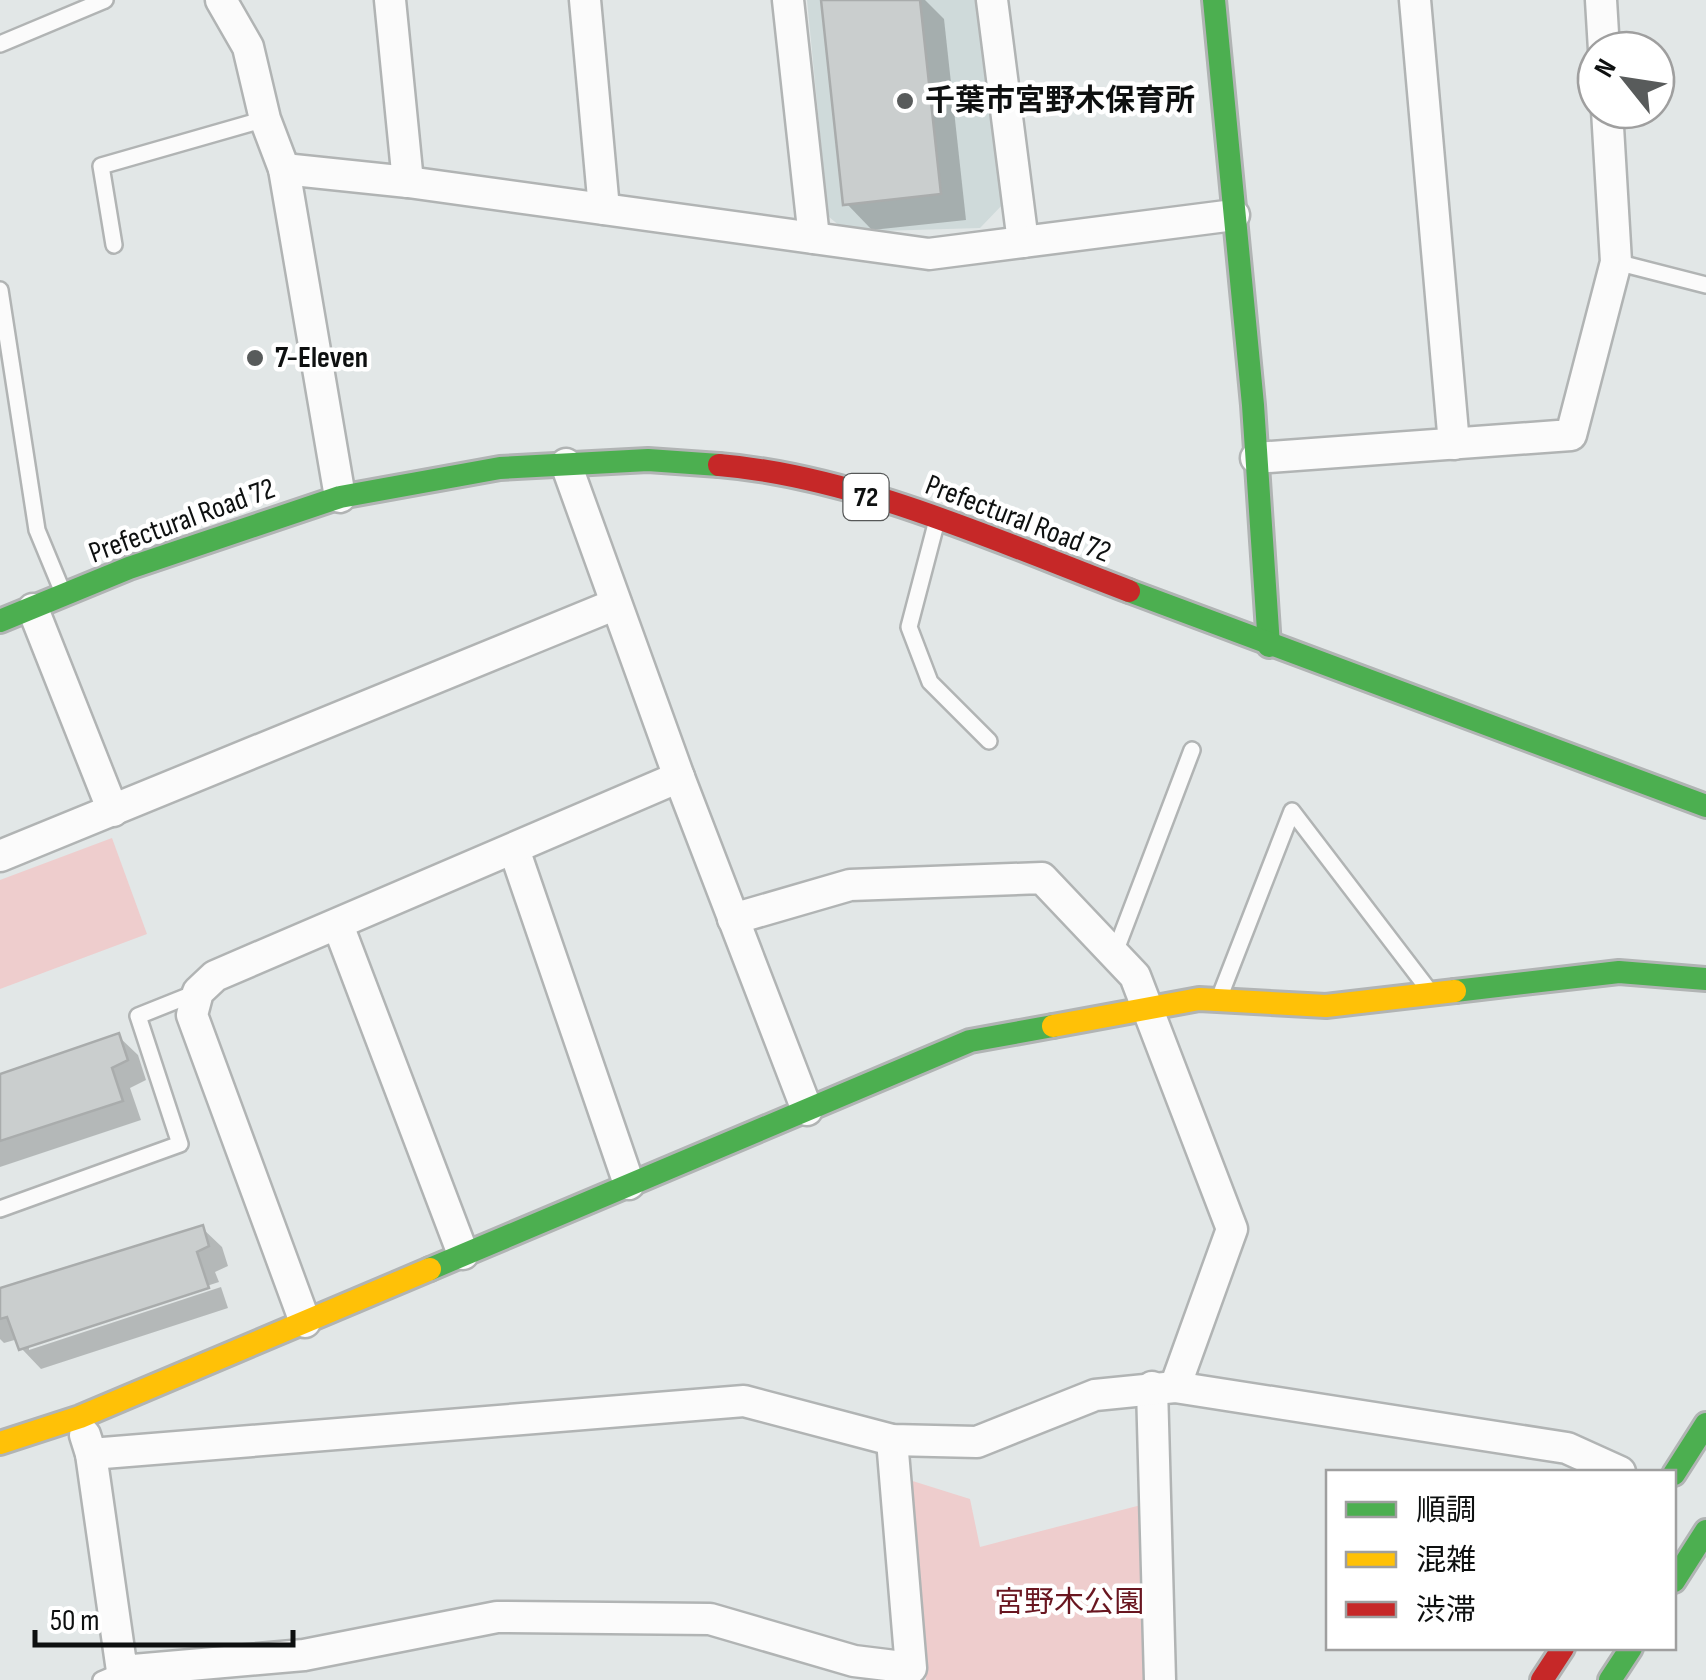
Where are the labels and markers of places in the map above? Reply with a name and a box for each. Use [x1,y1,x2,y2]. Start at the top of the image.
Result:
place label: 千葉市宮野木保育所 [925,83,1195,119]
marker: 千葉市宮野木保育所 [894,90,916,112]
place label: 7-Eleven [275,340,368,376]
marker: 7-Eleven [244,347,266,369]

